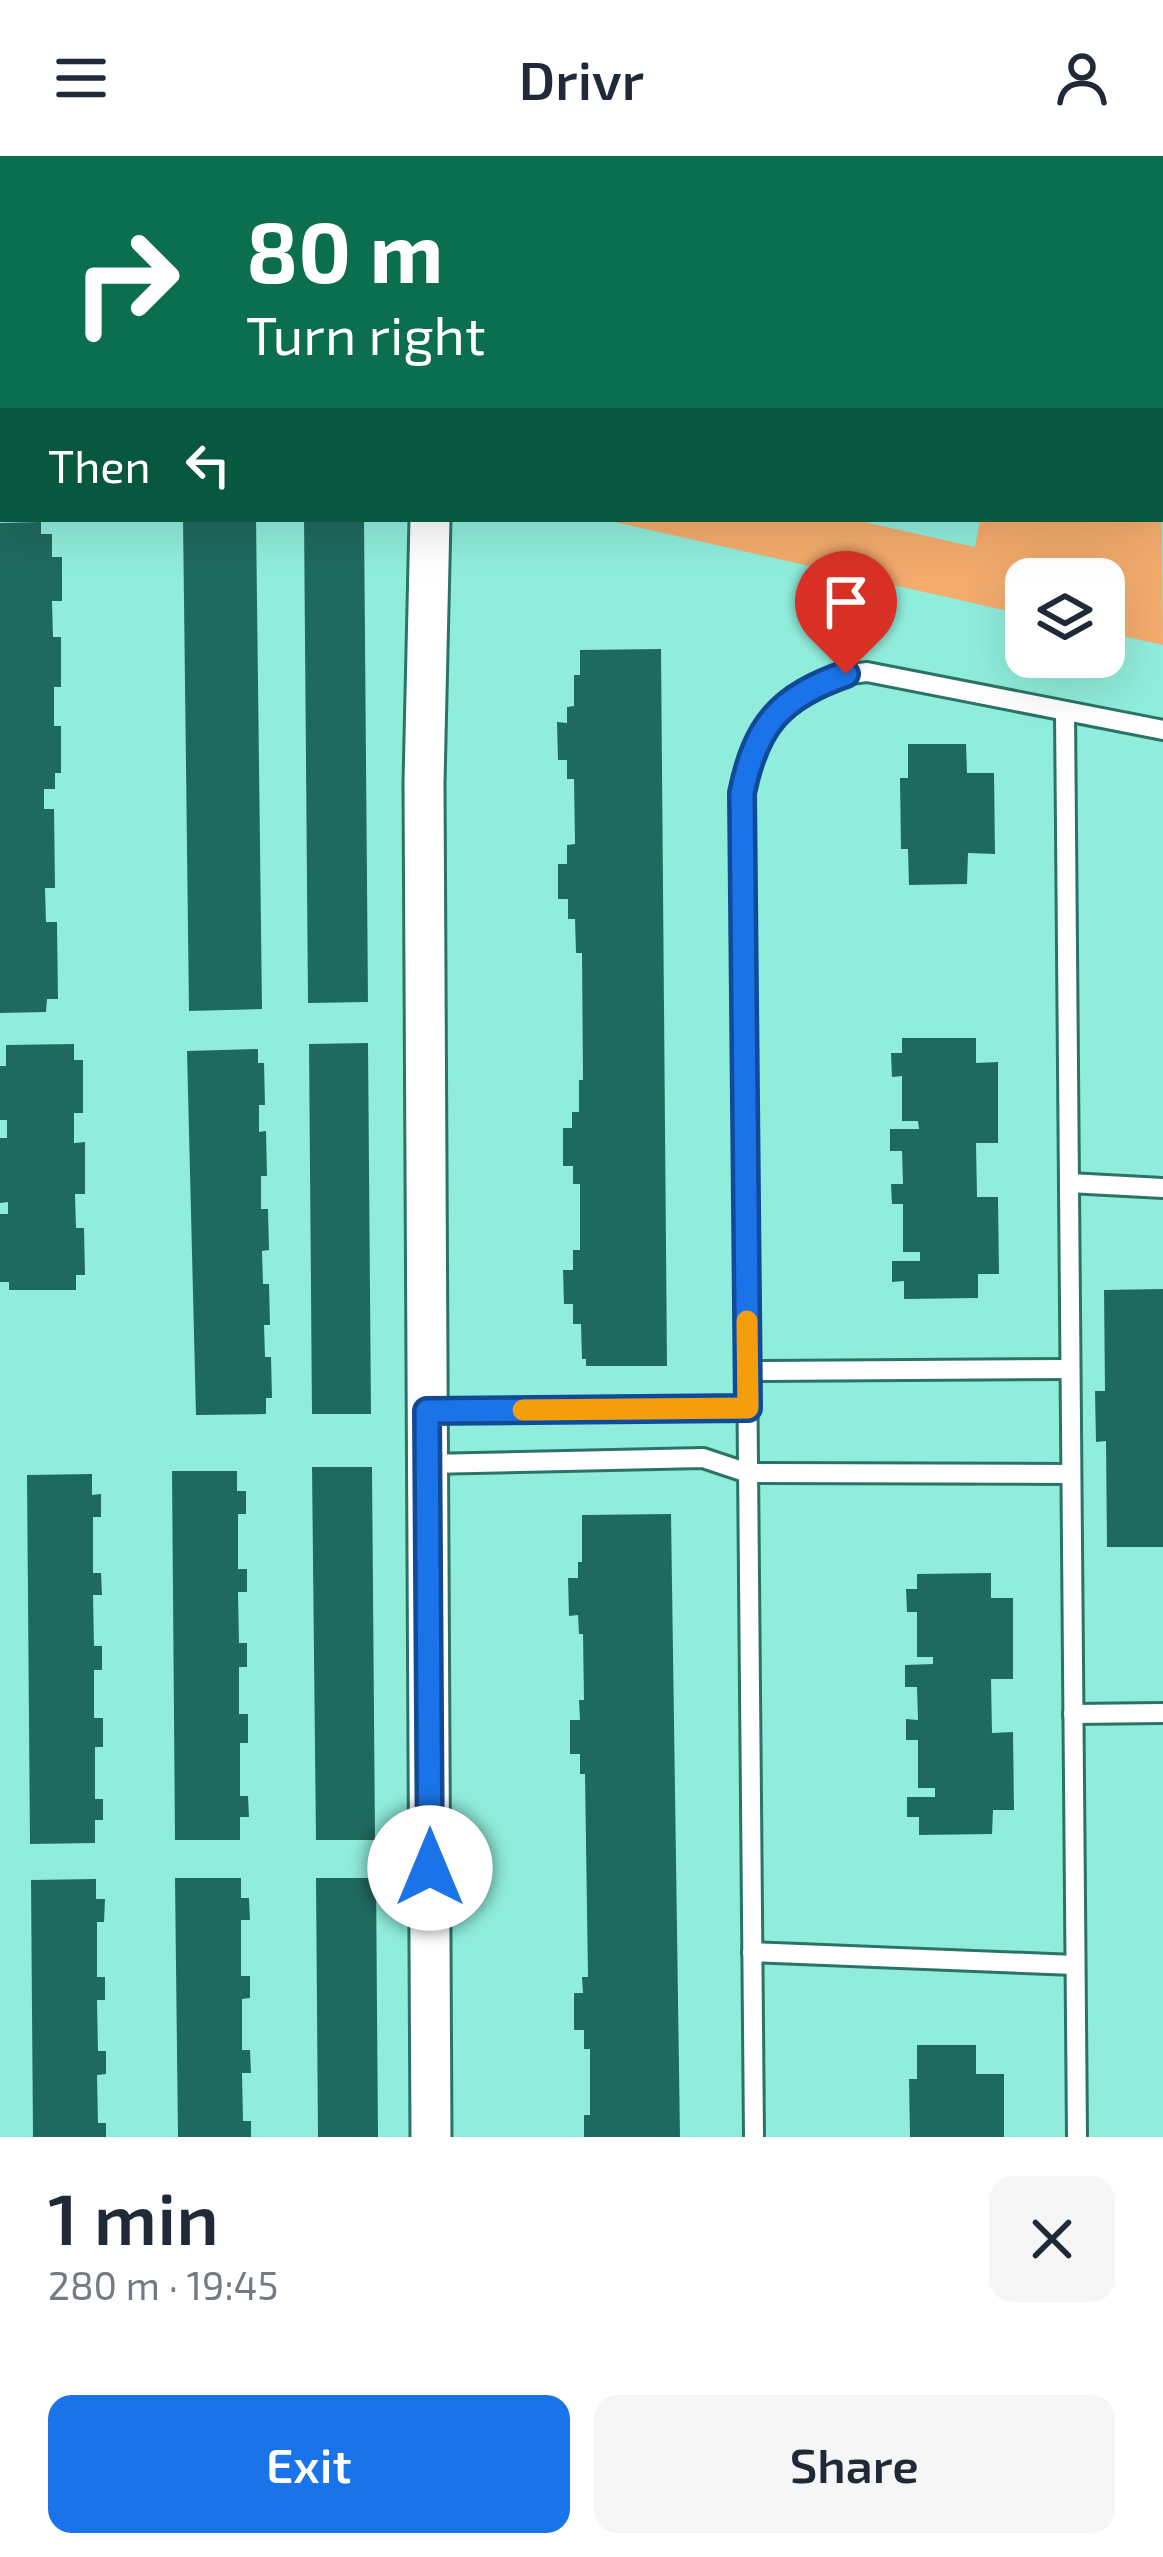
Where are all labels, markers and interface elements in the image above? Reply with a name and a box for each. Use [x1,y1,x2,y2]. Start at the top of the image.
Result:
icon: menu [48,45,114,111]
icon: person [1049,45,1115,111]
text: Drivr [519,46,644,111]
text: 80 m [246,199,443,300]
icon: right [48,204,204,360]
text: Turn right [246,301,486,366]
icon: left [175,432,241,498]
text: Then [48,438,151,492]
pin [795,551,897,674]
map controls [1005,558,1125,678]
button: layers [1005,558,1125,678]
icon: arrive [813,569,879,635]
position arrow [367,1805,493,1931]
text: 1 min [48,2173,219,2259]
button: close [989,2176,1115,2302]
text: 280 m · 19:45 [48,2261,279,2308]
button: Exit [48,2395,570,2533]
button: Share [594,2395,1115,2533]

